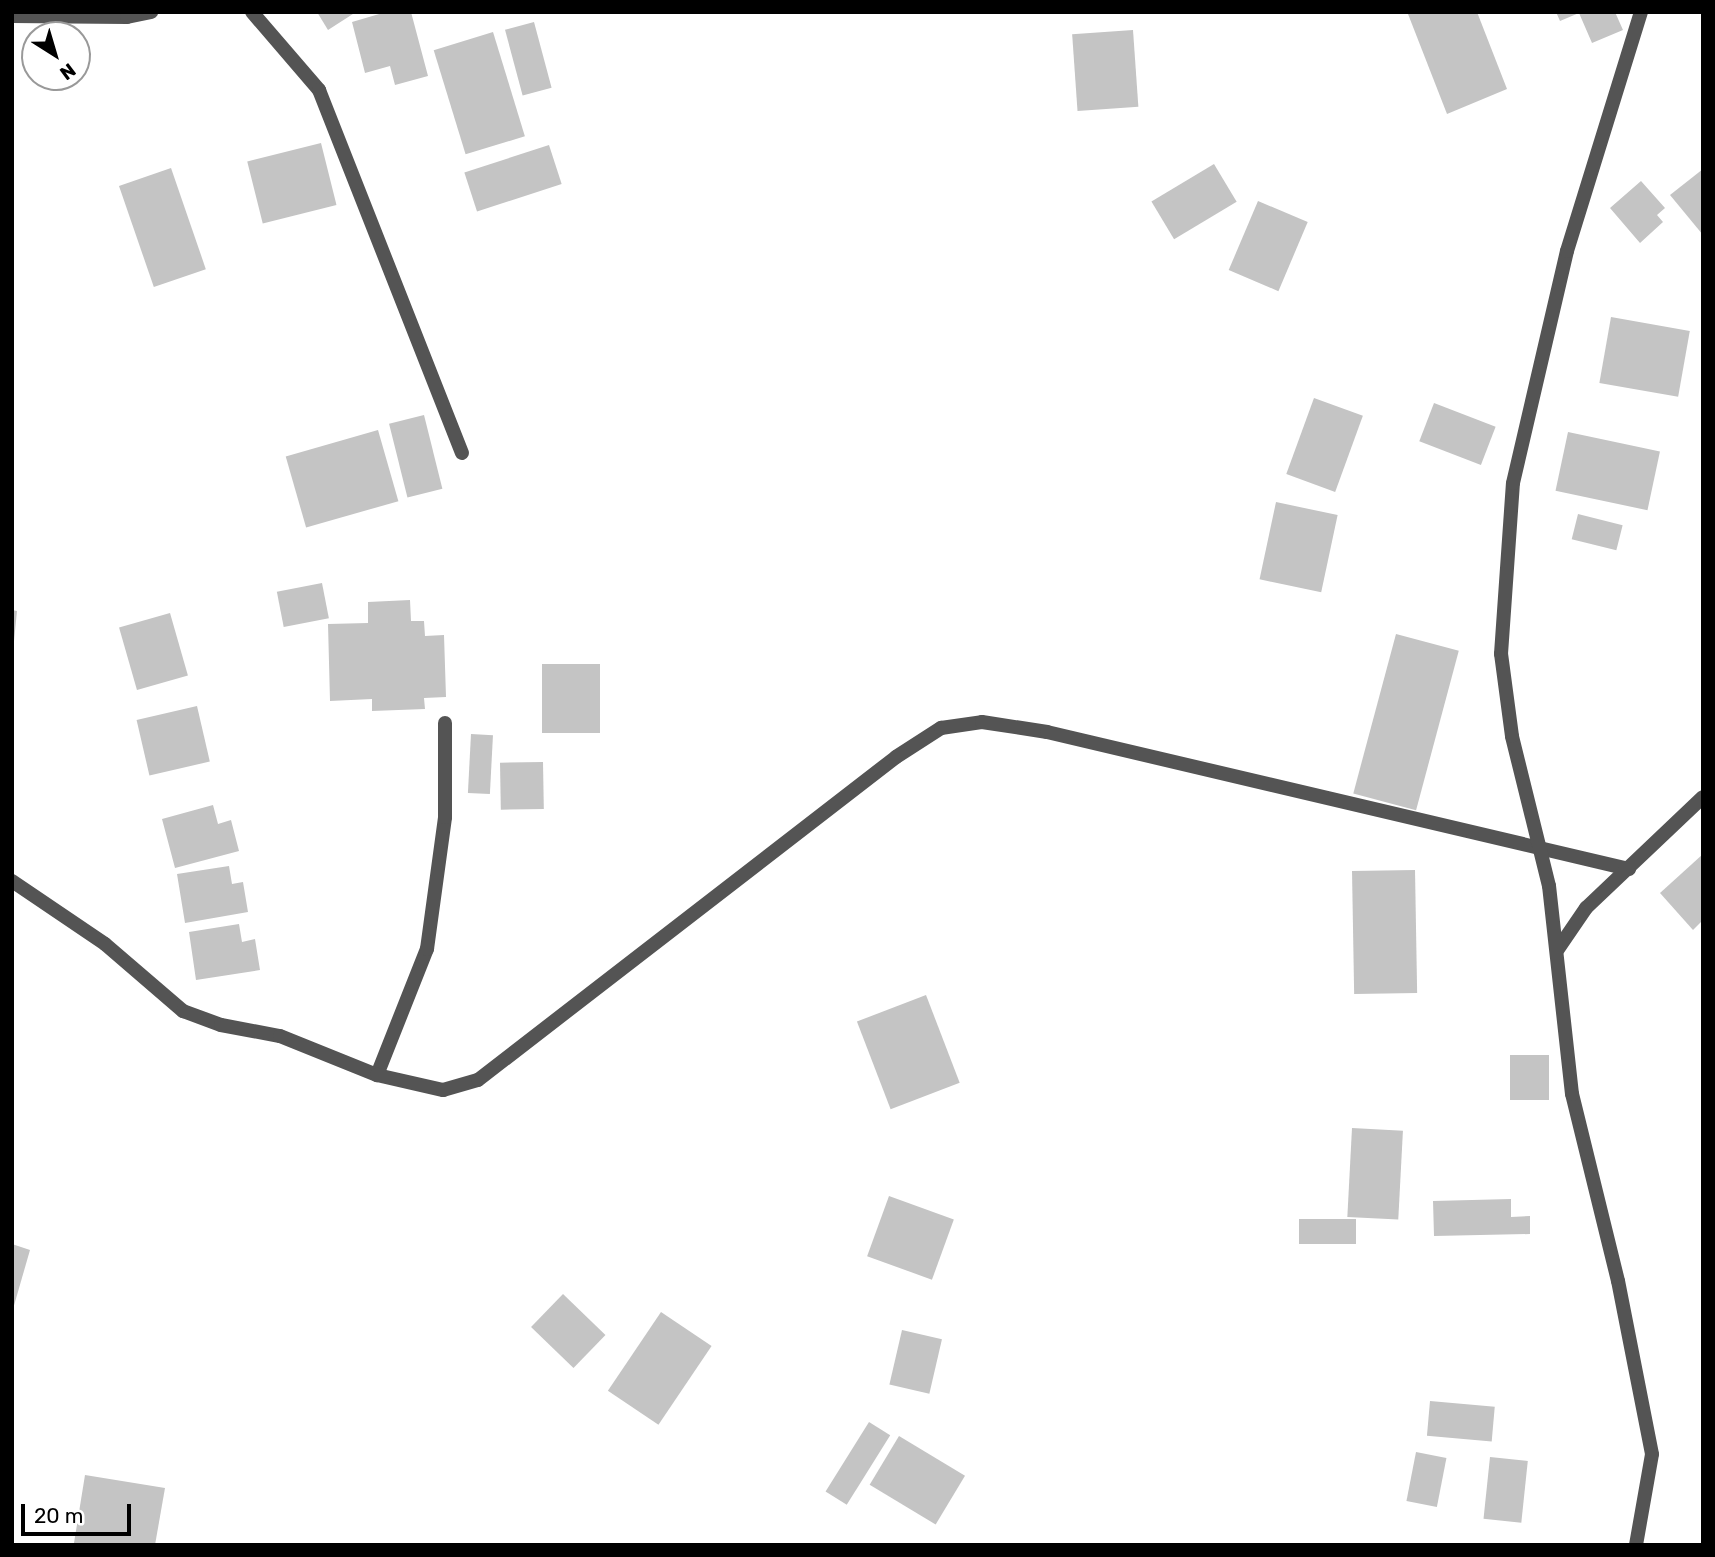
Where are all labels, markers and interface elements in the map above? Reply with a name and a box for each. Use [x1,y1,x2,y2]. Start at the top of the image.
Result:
north arrow [21,21,91,91]
text: N [55,58,80,85]
scale bar [24,1490,135,1534]
text: 20 m [34,1503,83,1528]

